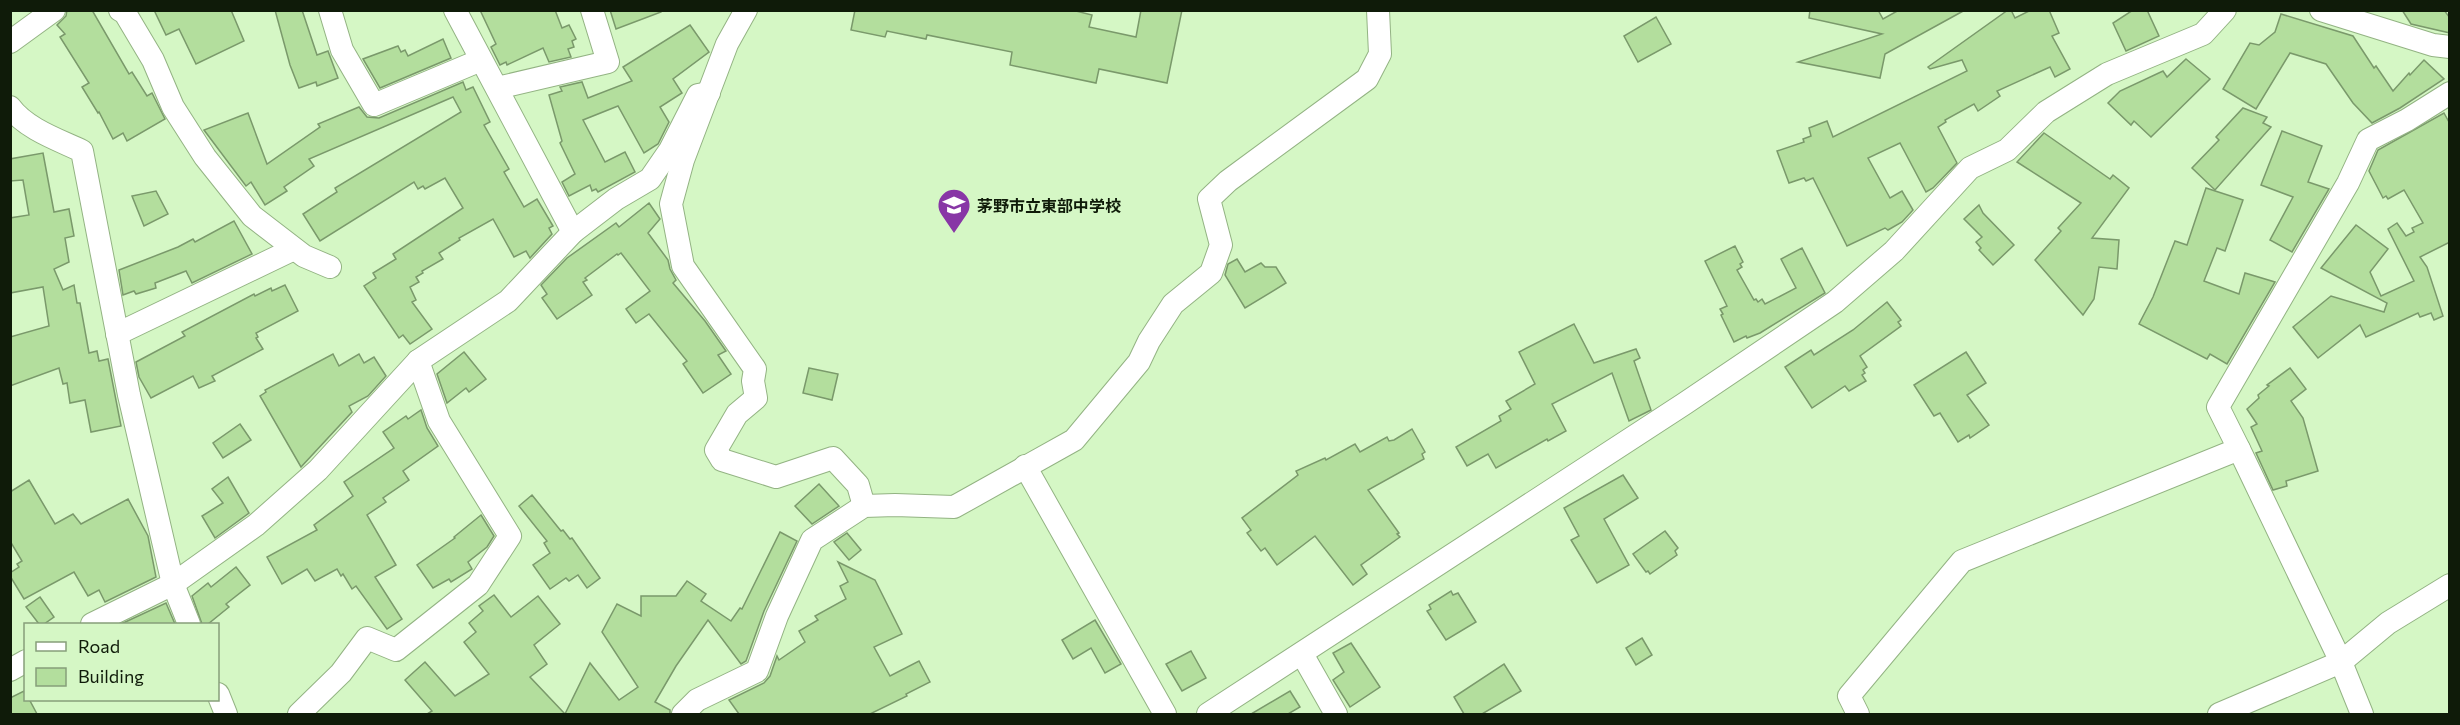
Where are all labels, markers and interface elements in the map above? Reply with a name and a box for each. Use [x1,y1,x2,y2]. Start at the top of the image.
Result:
school or university icon: 茅野市立東部中学校 [936,187,972,234]
place label: 茅野市立東部中学校 [977,196,1121,215]
legend [24,623,219,701]
text: Road [78,635,120,657]
text: Building [78,665,144,687]

